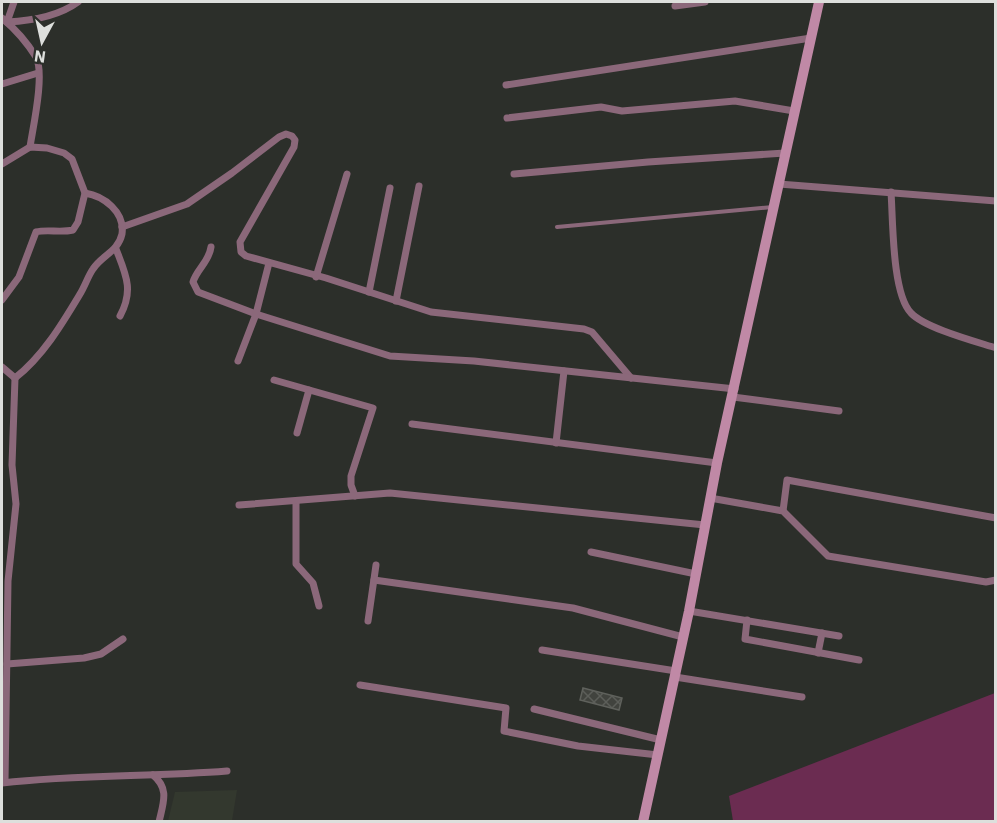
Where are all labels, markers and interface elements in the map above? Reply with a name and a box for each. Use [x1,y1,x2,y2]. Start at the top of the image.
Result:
north arrow [12,12,72,72]
text: N [33,46,47,68]

